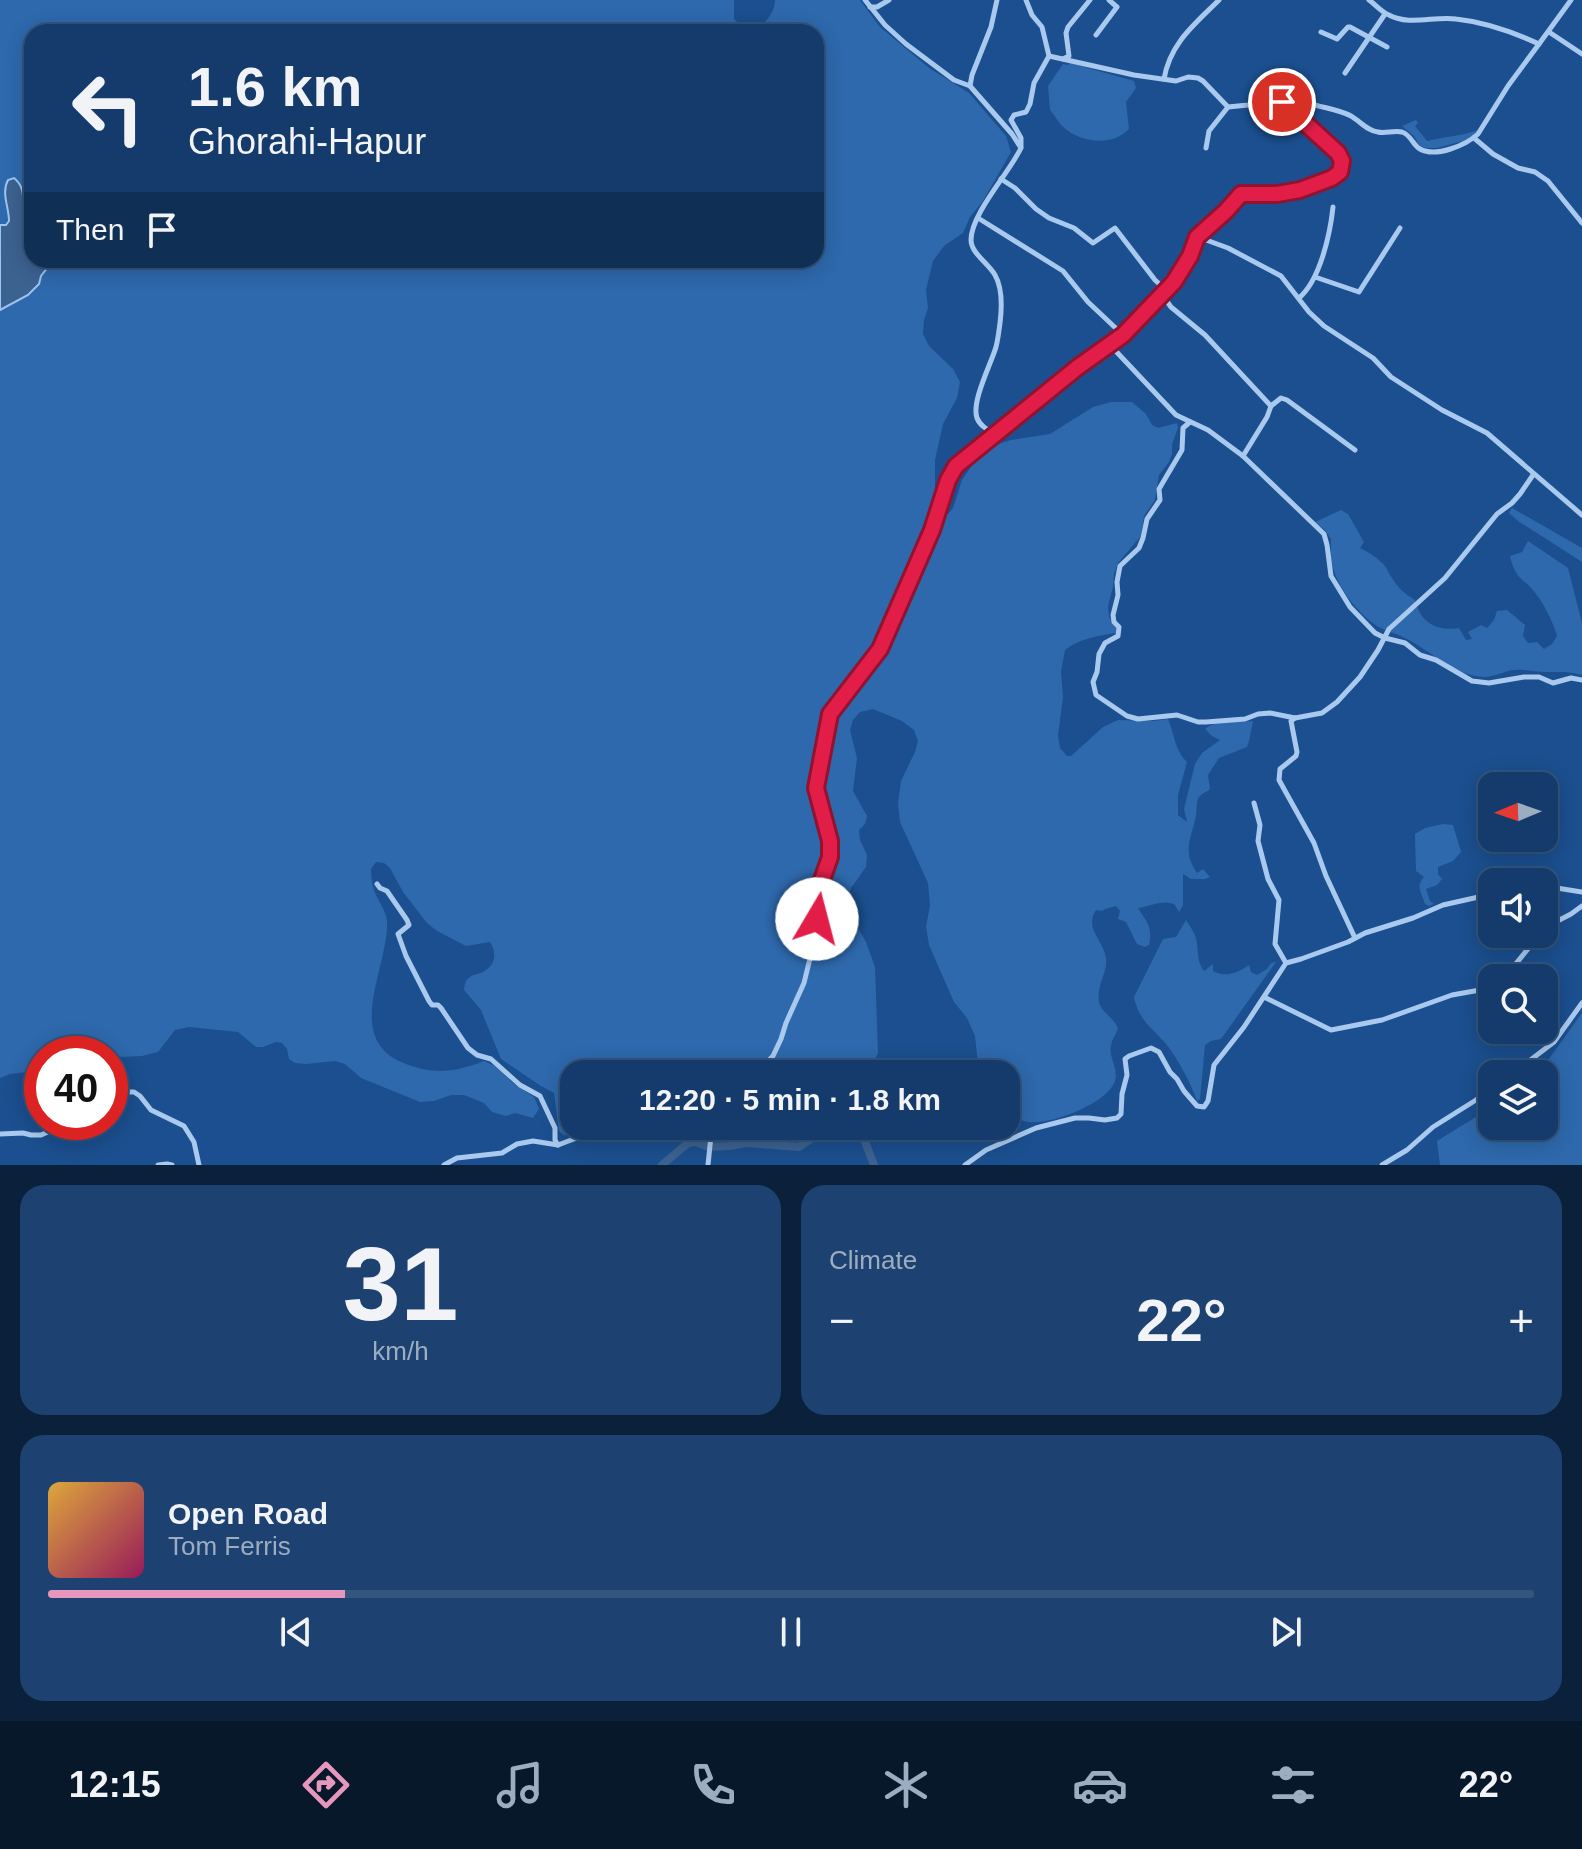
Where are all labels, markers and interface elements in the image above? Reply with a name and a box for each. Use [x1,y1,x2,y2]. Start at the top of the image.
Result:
text: 1.6 km [188,55,362,118]
icon: left [56,56,160,160]
pin [1248,68,1316,136]
icon: arrive [1260,80,1304,124]
text: Ghorahi-Hapur [188,121,426,162]
icon: arrive [140,208,184,252]
text: Then [56,213,124,246]
north arrow [1478,772,1558,852]
map controls [1478,772,1558,1140]
button: sound [1478,868,1558,948]
position arrow [775,877,859,961]
button: search [1478,964,1558,1044]
speed limit sign: 40 [24,1036,128,1140]
button: layers [1478,1060,1558,1140]
text: 12:20 · 5 min · 1.8 km [639,1083,941,1116]
text: 31 [343,1226,458,1342]
text: Climate [829,1245,917,1275]
text: 22° [1136,1287,1227,1354]
text: − [829,1296,855,1345]
text: + [1508,1296,1534,1345]
text: km/h [372,1336,429,1366]
text: Open Road [168,1497,328,1530]
text: Tom Ferris [168,1531,291,1561]
icon: previous [274,1610,318,1654]
icon: pause [769,1610,813,1654]
icon: next [1264,1610,1308,1654]
icon: directions [298,1757,354,1813]
icon: music [492,1757,548,1813]
icon: phone [685,1757,741,1813]
icon: climate [878,1757,934,1813]
icon: car [1072,1757,1128,1813]
icon: filters [1265,1757,1321,1813]
text: 12:15 [69,1764,161,1805]
text: 22° [1459,1764,1513,1805]

